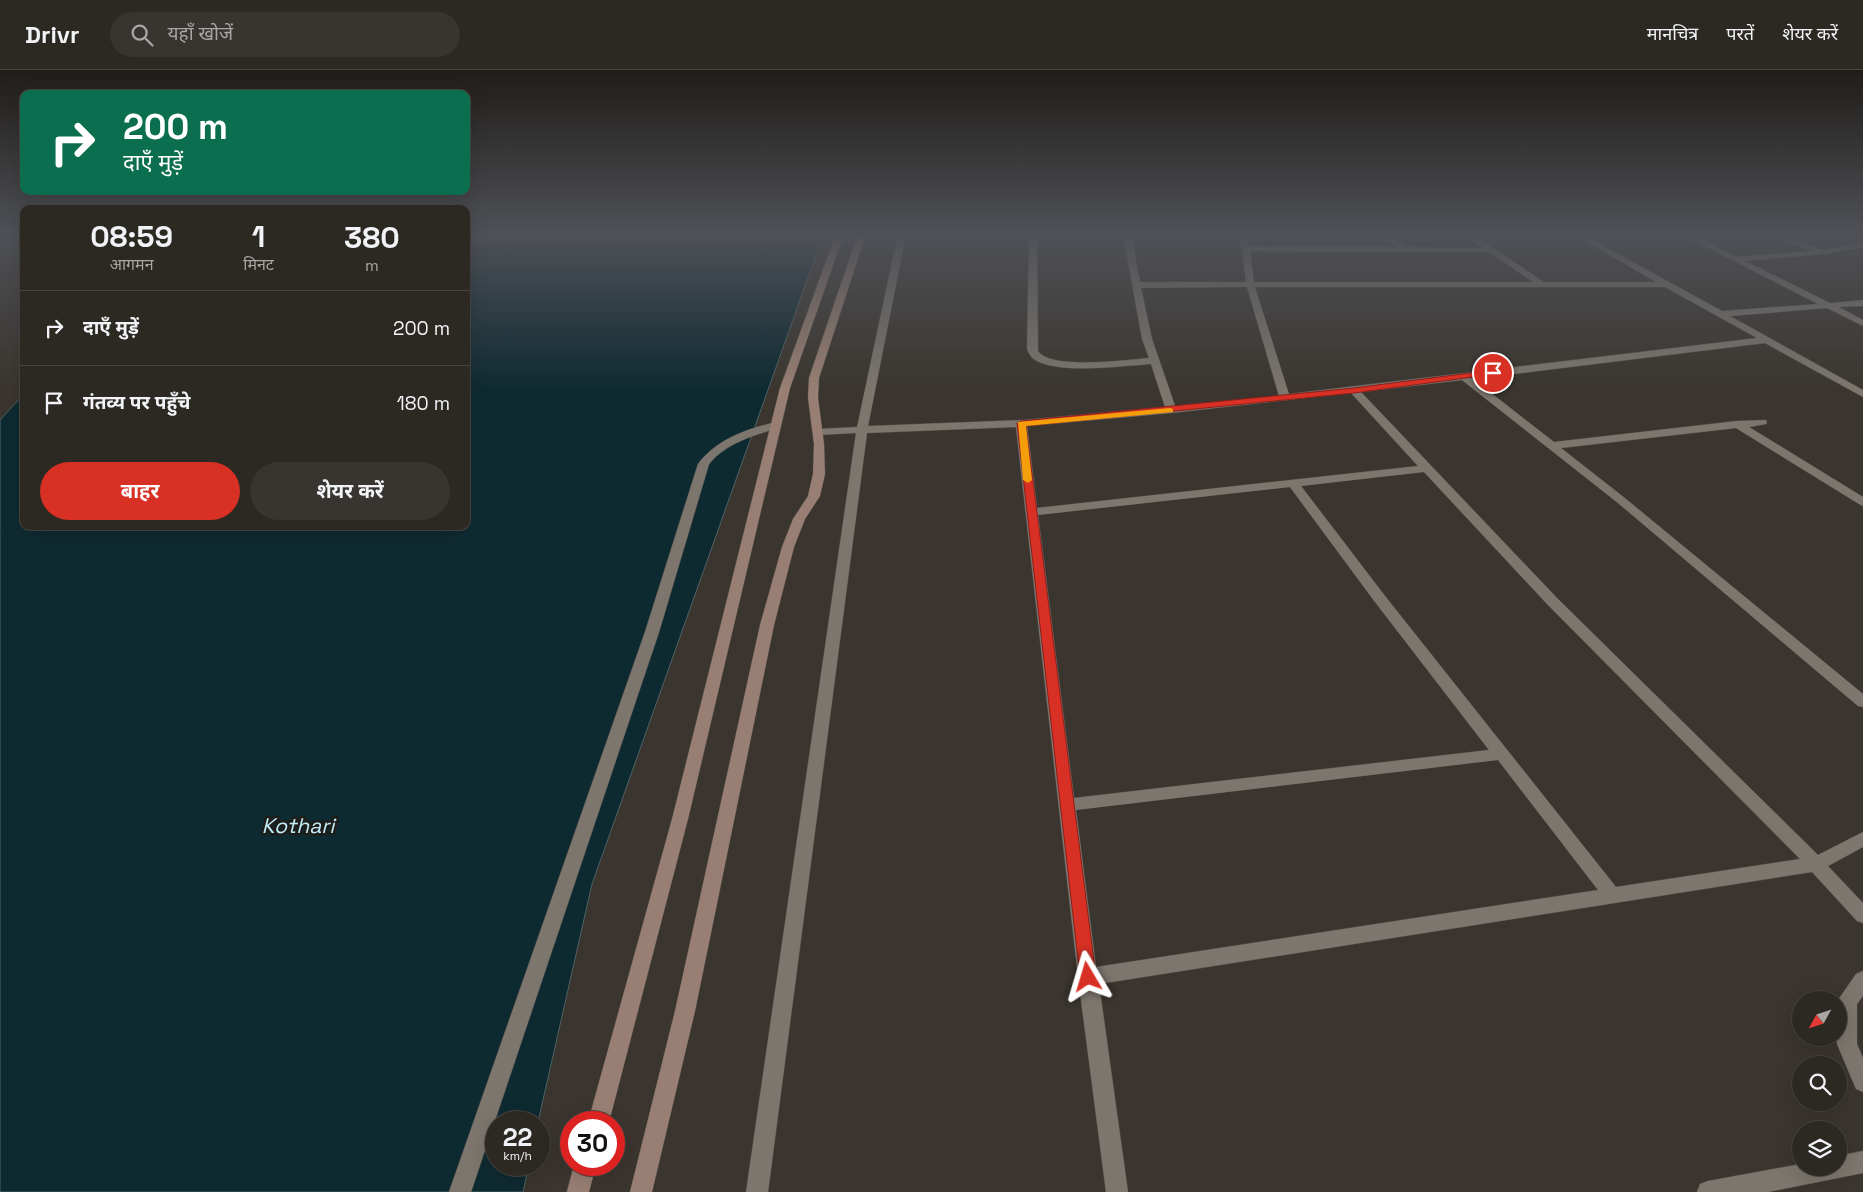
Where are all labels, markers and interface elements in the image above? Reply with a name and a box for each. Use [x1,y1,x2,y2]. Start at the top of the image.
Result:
search box [110,12,460,57]
text: Drivr [25,19,80,50]
icon: search [128,21,156,49]
text: यहाँ खोजें [168,21,233,46]
text: मानचित्र [1647,22,1698,45]
text: परतें [1726,22,1754,45]
text: शेयर करें [1782,22,1838,45]
text: 200 m [123,105,228,149]
icon: right [40,110,105,175]
text: दाएँ मुड़ें [123,148,183,176]
text: 08:59 [90,217,173,256]
text: 1 [252,217,265,256]
text: 380 [344,218,400,257]
text: आगमन [110,254,154,275]
text: मिनट [243,254,274,275]
text: m [365,255,379,276]
icon: right [40,314,68,342]
text: दाएँ मुड़ें [83,315,139,340]
text: 200 m [393,316,450,341]
pin [1472,352,1514,394]
icon: arrive [1479,359,1507,387]
icon: arrive [40,389,68,417]
text: गंतव्य पर पहुँचे [83,390,190,415]
text: 180 m [397,391,450,416]
button: बाहर [40,462,240,520]
button: शेयर करें [250,462,450,520]
water label: Kothari [262,812,337,839]
position arrow [1061,950,1113,1002]
north arrow [1792,991,1848,1046]
map controls [1792,991,1847,1176]
button: search [1792,1056,1847,1111]
speed limit sign: 30 [560,1111,625,1176]
text: 22 [503,1121,532,1153]
button: layers [1792,1121,1847,1176]
text: km/h [503,1148,532,1164]

